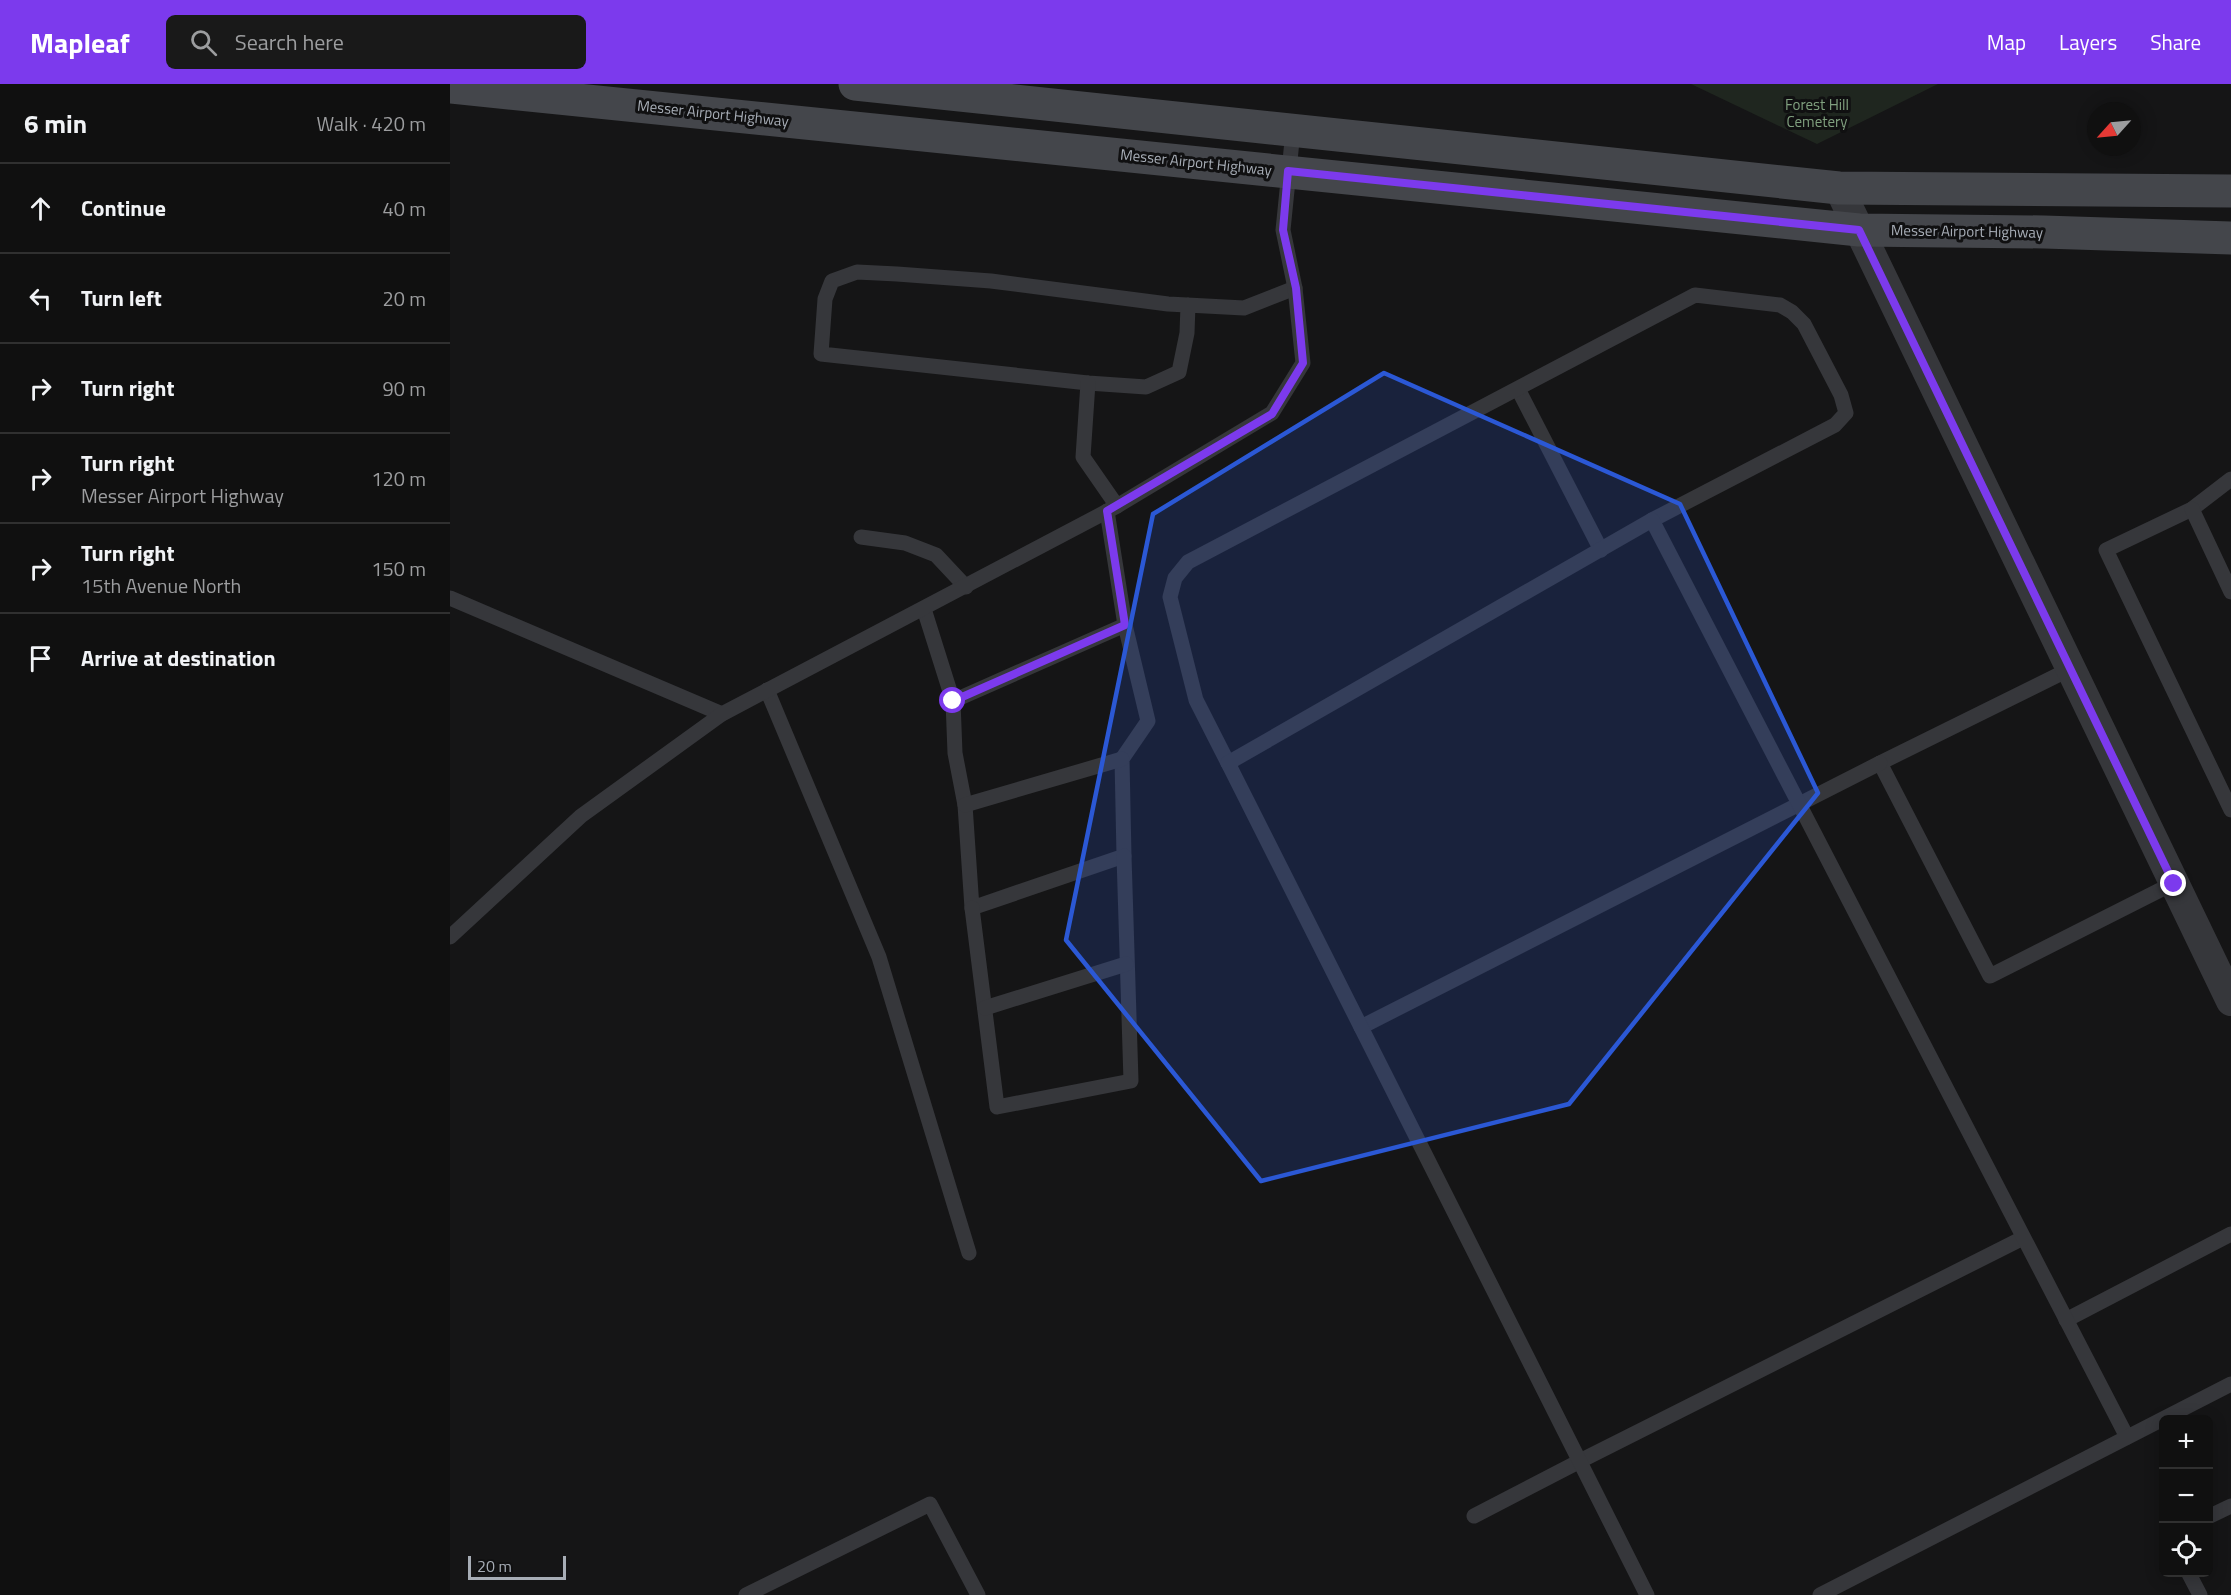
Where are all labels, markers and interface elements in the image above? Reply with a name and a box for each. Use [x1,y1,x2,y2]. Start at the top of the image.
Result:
search box [166,15,586,69]
text: Mapleaf [30,21,130,64]
text: Search here [235,25,344,59]
icon: search [187,26,220,59]
text: Map [1987,26,2026,58]
text: Layers [2059,26,2117,58]
text: Share [2150,26,2201,58]
park label: Forest Hill Cemetery [1785,93,1849,133]
street label: Messer Airport Highway [636,94,790,132]
north arrow [2087,102,2141,156]
text: 6 min [24,104,87,143]
text: Walk · 420 m [317,108,426,139]
street label: Messer Airport Highway [1119,143,1273,181]
text: Continue [81,191,166,225]
icon: ahead [24,192,57,225]
text: 40 m [382,193,426,224]
street label: Messer Airport Highway [1891,218,2043,244]
text: Turn left [81,281,162,315]
icon: left [24,282,57,315]
text: 20 m [382,283,426,314]
text: Turn right [81,371,175,405]
icon: right [24,372,57,405]
text: 90 m [382,373,426,404]
text: Turn right [81,446,175,480]
icon: right [24,462,57,495]
text: 120 m [371,463,426,494]
text: Messer Airport Highway [81,480,284,511]
text: Turn right [81,536,175,570]
icon: right [24,552,57,585]
text: 150 m [371,553,426,584]
text: 15th Avenue North [81,570,241,601]
text: Arrive at destination [81,641,276,675]
icon: arrive [24,642,57,675]
route start [939,687,965,713]
route end [2160,870,2186,896]
map controls [2159,1415,2213,1577]
button: + [2159,1415,2213,1469]
button: − [2159,1469,2213,1523]
button: locate [2159,1523,2213,1577]
scale bar [468,1553,566,1580]
text: 20 m [477,1554,512,1578]

